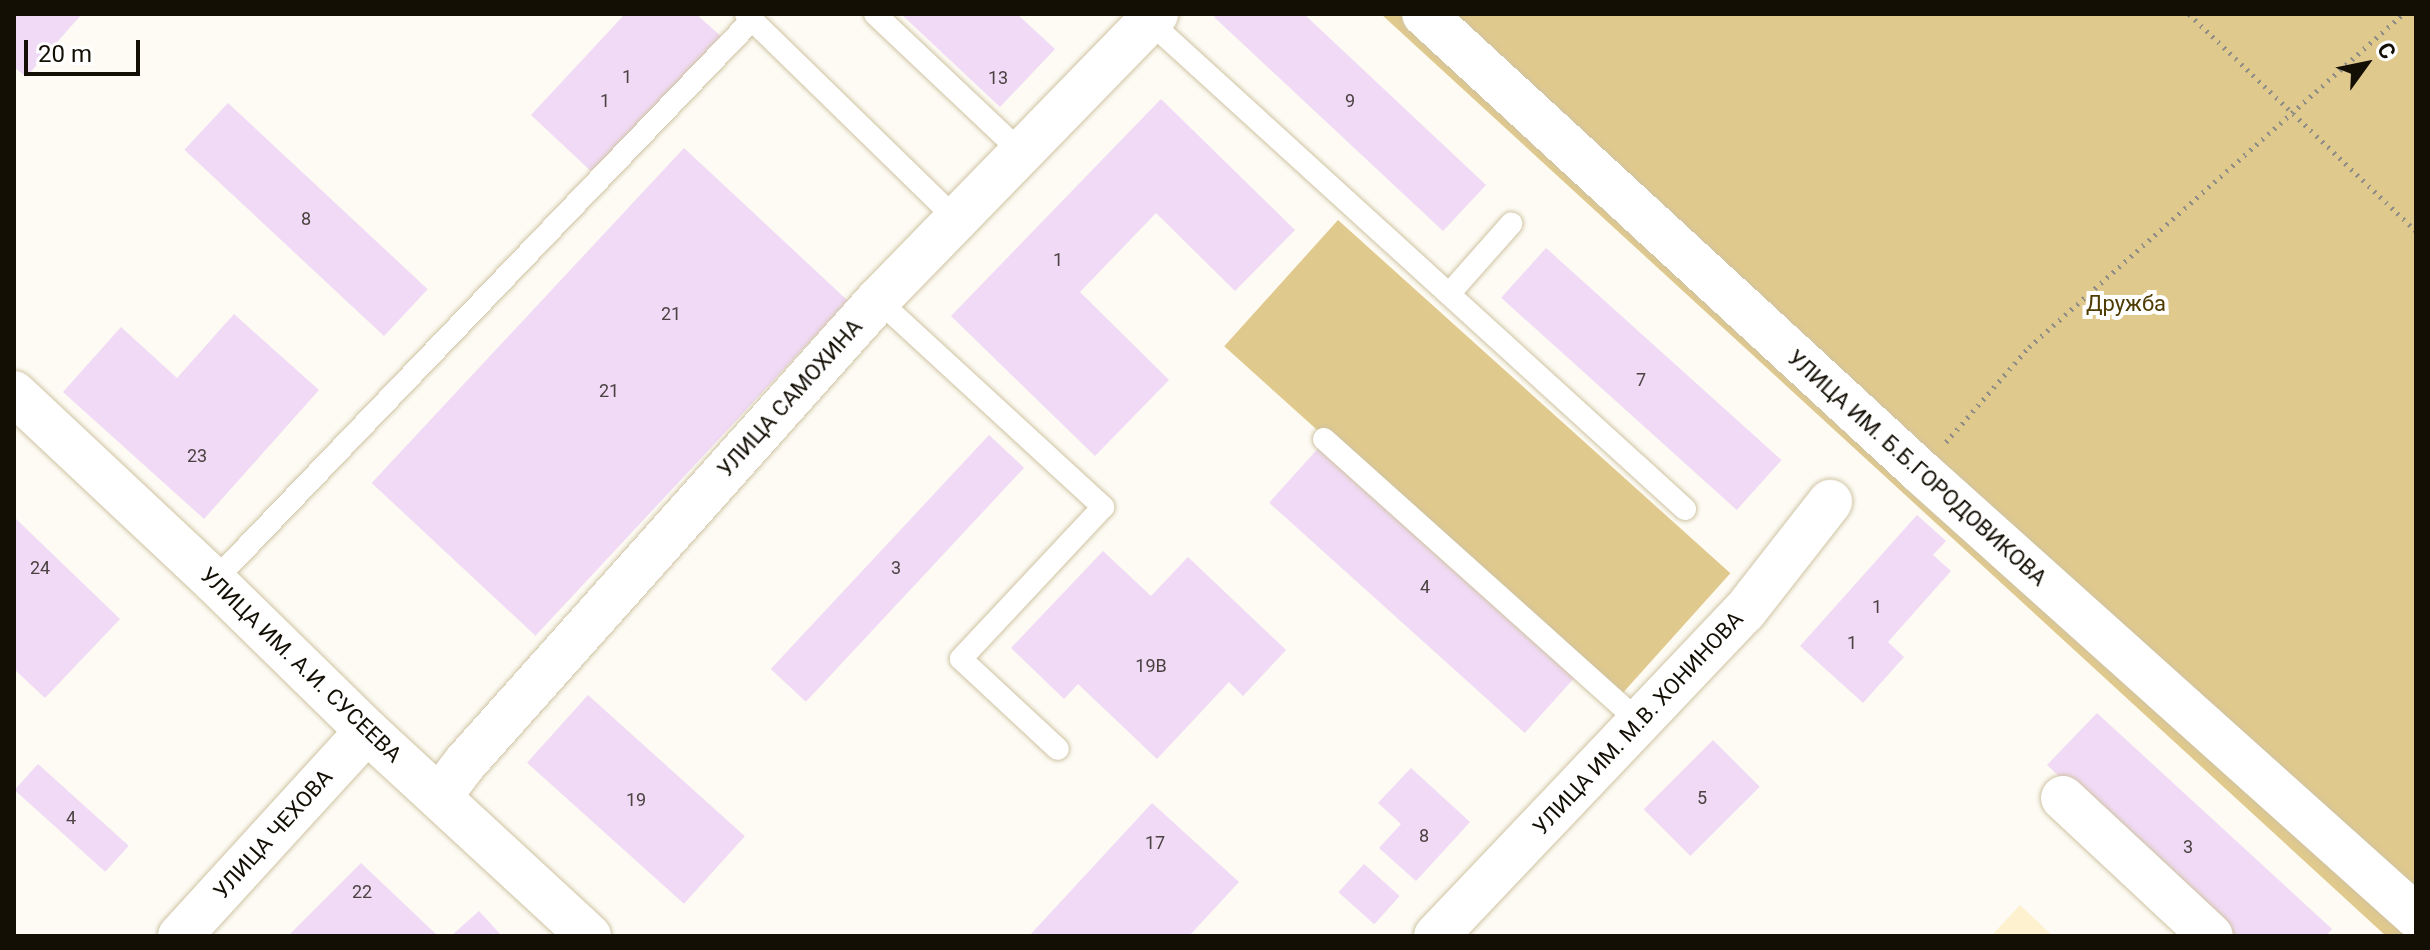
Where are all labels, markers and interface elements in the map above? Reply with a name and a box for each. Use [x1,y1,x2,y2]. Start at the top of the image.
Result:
scale bar [28,24,144,74]
north arrow [2326,24,2406,104]
text: С [2372,38,2401,64]
text: 20 m [38,40,92,68]
house number: 1 [622,66,632,88]
house number: 13 [988,67,1008,89]
house number: 1 [600,90,610,112]
house number: 9 [1345,90,1355,112]
house number: 8 [301,208,311,230]
house number: 1 [1053,249,1063,271]
park label: Дружба [2086,291,2166,317]
house number: 21 [661,303,681,325]
street label: УЛИЦА САМОХИНА [712,314,868,482]
street label: УЛИЦА ИМ. Б.Б.ГОРОДОВИКОВА [1782,345,2052,591]
house number: 7 [1636,369,1646,391]
house number: 21 [599,380,619,402]
house number: 23 [187,445,207,467]
house number: 24 [30,557,50,579]
house number: 3 [891,557,901,579]
street label: УЛИЦА ИМ. А.И. СУСЕЕВА [195,562,407,768]
house number: 4 [1420,576,1430,598]
house number: 1 [1872,596,1882,618]
street label: УЛИЦА ИМ. М.В. ХОНИНОВА [1528,606,1748,840]
house number: 1 [1847,632,1857,654]
house number: 19В [1135,655,1167,677]
street label: УЛИЦА ЧЕХОВА [208,764,338,904]
house number: 5 [1697,787,1707,809]
house number: 19 [626,789,646,811]
house number: 4 [66,807,76,829]
house number: 8 [1419,825,1429,847]
house number: 17 [1145,832,1165,854]
house number: 3 [2183,836,2193,858]
house number: 22 [352,881,372,903]

